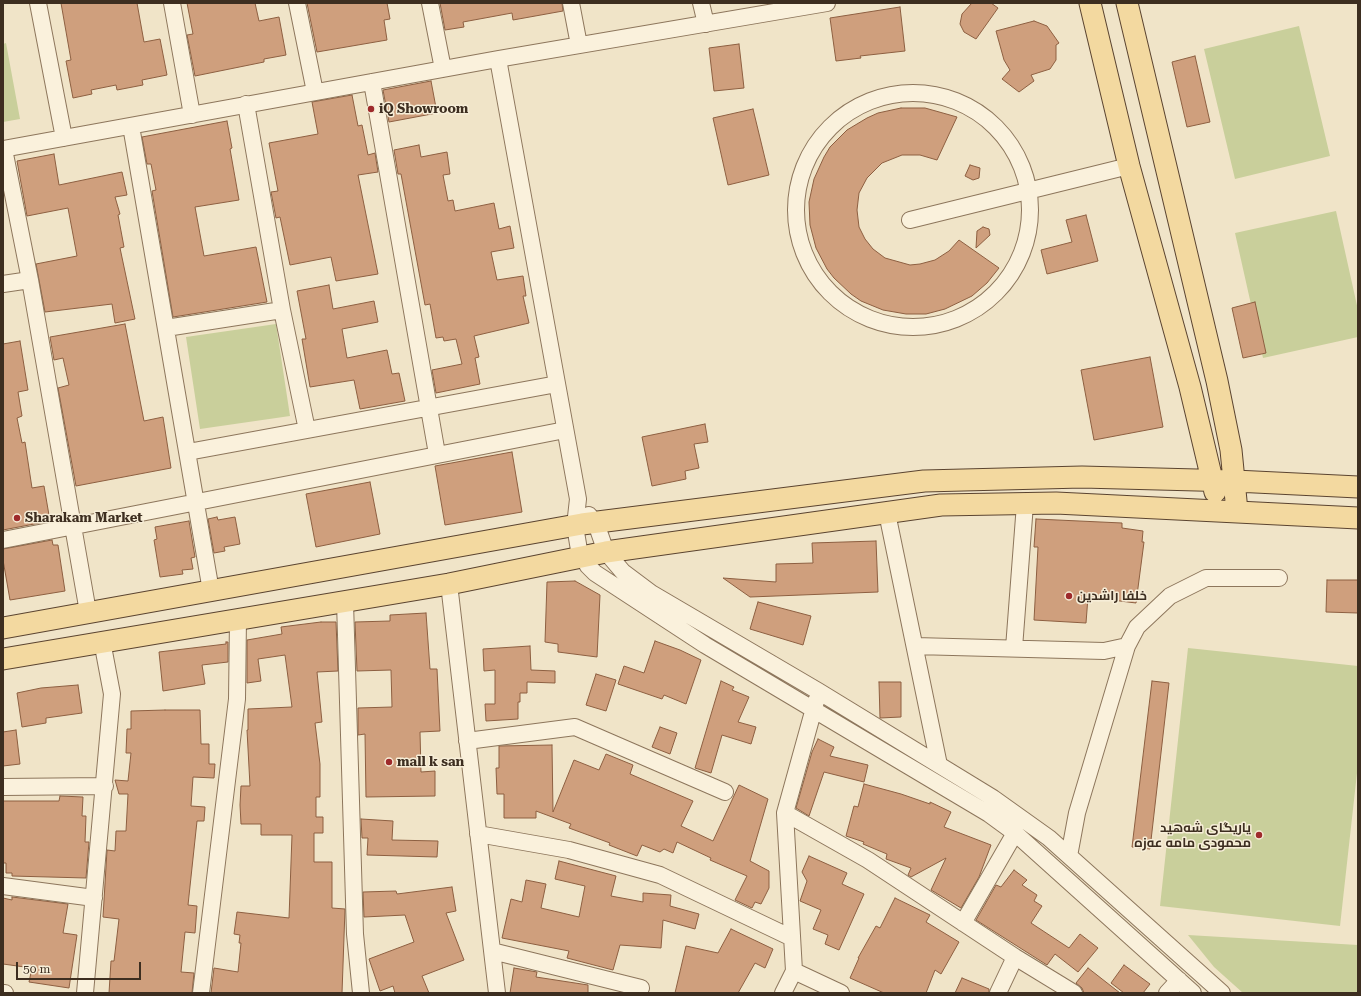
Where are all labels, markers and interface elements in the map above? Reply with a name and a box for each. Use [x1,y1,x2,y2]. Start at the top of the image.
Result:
place label: iQ Showroom [379,101,468,117]
marker: iQ Showroom [366,104,376,114]
place label: Sharakam Market [25,510,143,526]
marker: Sharakam Market [12,513,22,523]
place label: خلفا راشدين [1077,588,1147,604]
marker: خلفا راشدين [1064,591,1074,601]
place label: mall k san [397,754,464,770]
marker: mall k san [384,757,394,767]
place label: یاریگاى شه‌هید محمودى مامه‌ عه‌زه [1134,820,1251,851]
marker: یاریگاى شه‌هید محمودى مامه‌ عه‌زه [1254,830,1264,840]
scale bar [18,954,143,980]
text: 50 m [23,962,50,976]

